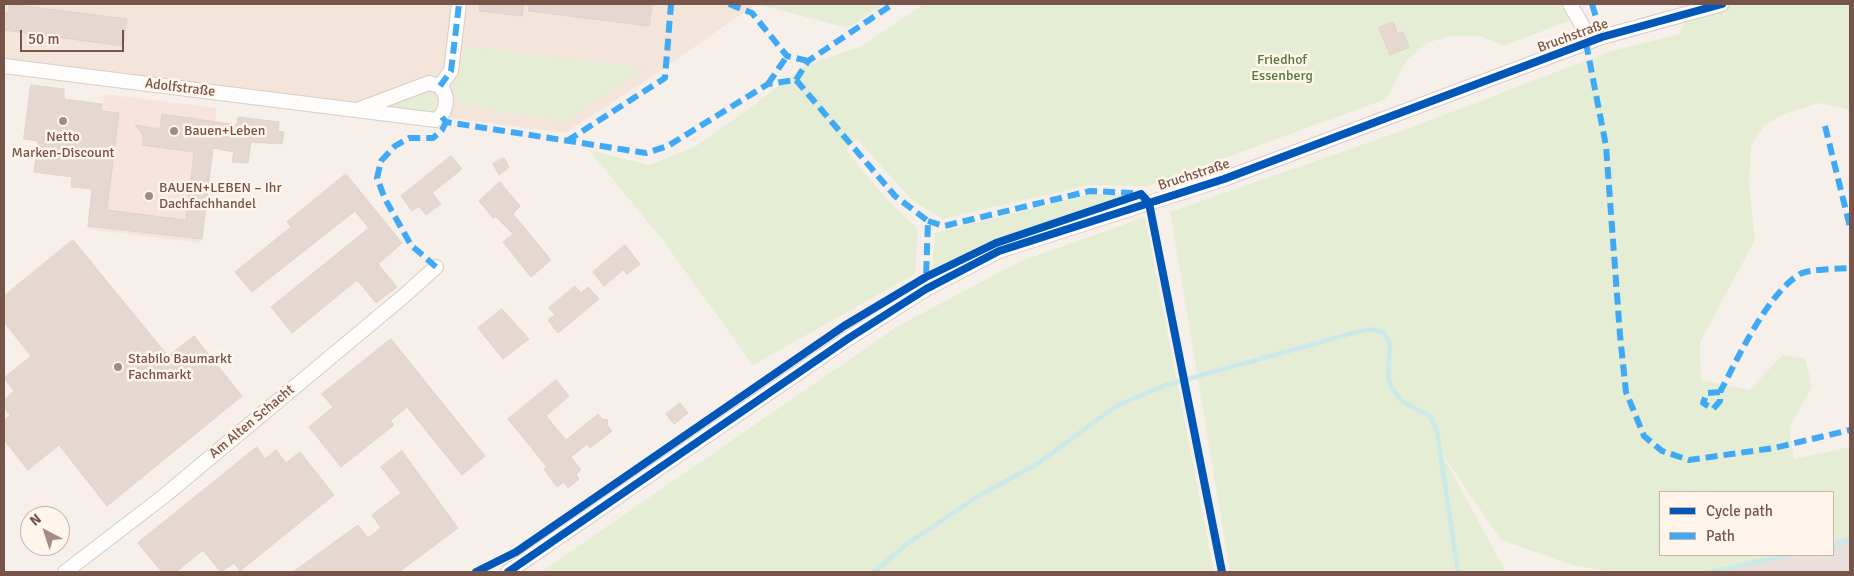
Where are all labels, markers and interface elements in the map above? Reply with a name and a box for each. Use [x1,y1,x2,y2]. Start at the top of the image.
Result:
street label: Bruchstraße [1535,15,1611,57]
scale bar [22,20,126,52]
text: 50 m [28,30,59,48]
park label: Friedhof Essenberg [1251,52,1313,84]
street label: Adolfstraße [144,75,216,101]
marker: Netto Marken-Discount [57,115,69,127]
place label: Bauen+Leben [184,123,265,139]
marker: Bauen+Leben [168,125,180,137]
place label: Netto Marken-Discount [12,129,114,162]
street label: Bruchstraße [1156,156,1232,194]
place label: BAUEN+LEBEN – Ihr Dachfachhandel [159,180,282,212]
marker: BAUEN+LEBEN – Ihr Dachfachhandel [143,190,155,202]
place label: Stabilo Baumarkt Fachmarkt [128,351,232,384]
marker: Stabilo Baumarkt Fachmarkt [112,361,124,373]
street label: Am Alten Schacht [206,382,298,462]
legend [1659,491,1834,556]
text: Cycle path [1706,502,1773,520]
north arrow [20,506,70,556]
text: N [26,510,45,530]
text: Path [1706,527,1735,545]

